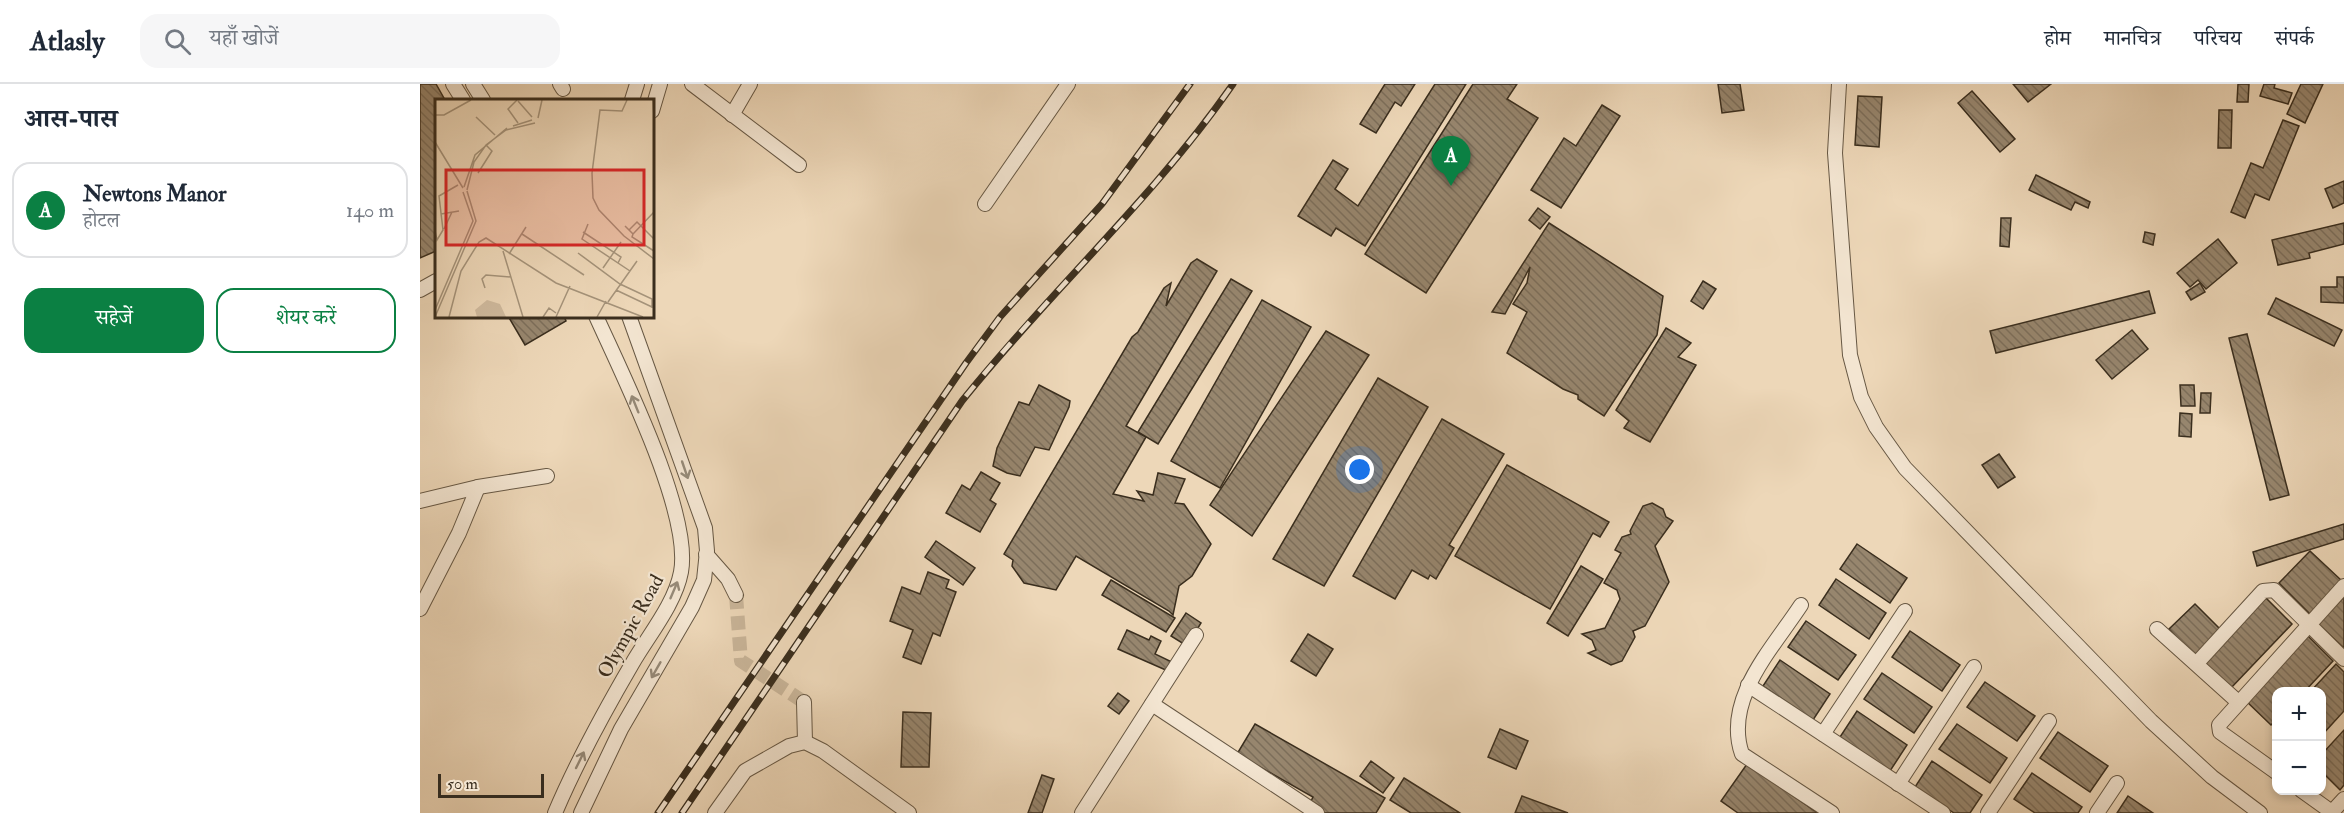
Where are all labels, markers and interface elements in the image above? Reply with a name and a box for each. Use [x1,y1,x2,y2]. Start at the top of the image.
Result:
search box [140,14,560,68]
text: Atlasly [30,24,104,59]
text: यहाँ खोजें [209,24,279,52]
icon: search [161,25,194,58]
text: होम [2044,25,2071,52]
text: मानचित्र [2104,25,2161,52]
text: परिचय [2194,25,2242,52]
text: संपर्क [2275,25,2314,52]
inset map [435,99,654,318]
text: आस-पास [24,103,118,135]
pin: A [1432,136,1470,186]
text: Newtons Manor [83,180,226,208]
text: A [39,198,52,223]
text: 140 m [346,198,394,223]
text: होटल [83,208,120,233]
button: सहेजें [24,288,204,353]
button: शेयर करें [216,288,396,353]
one-way arrow [629,396,640,414]
your location [1345,455,1374,484]
one-way arrow [681,460,692,479]
street label: Olympic Road [592,570,670,683]
one-way arrow [669,581,680,599]
one-way arrow [649,662,661,679]
map controls [2272,687,2326,795]
button: + [2272,687,2326,741]
button: − [2272,741,2326,795]
one-way arrow [575,752,586,770]
scale bar [438,771,544,798]
text: 50 m [447,774,478,794]

